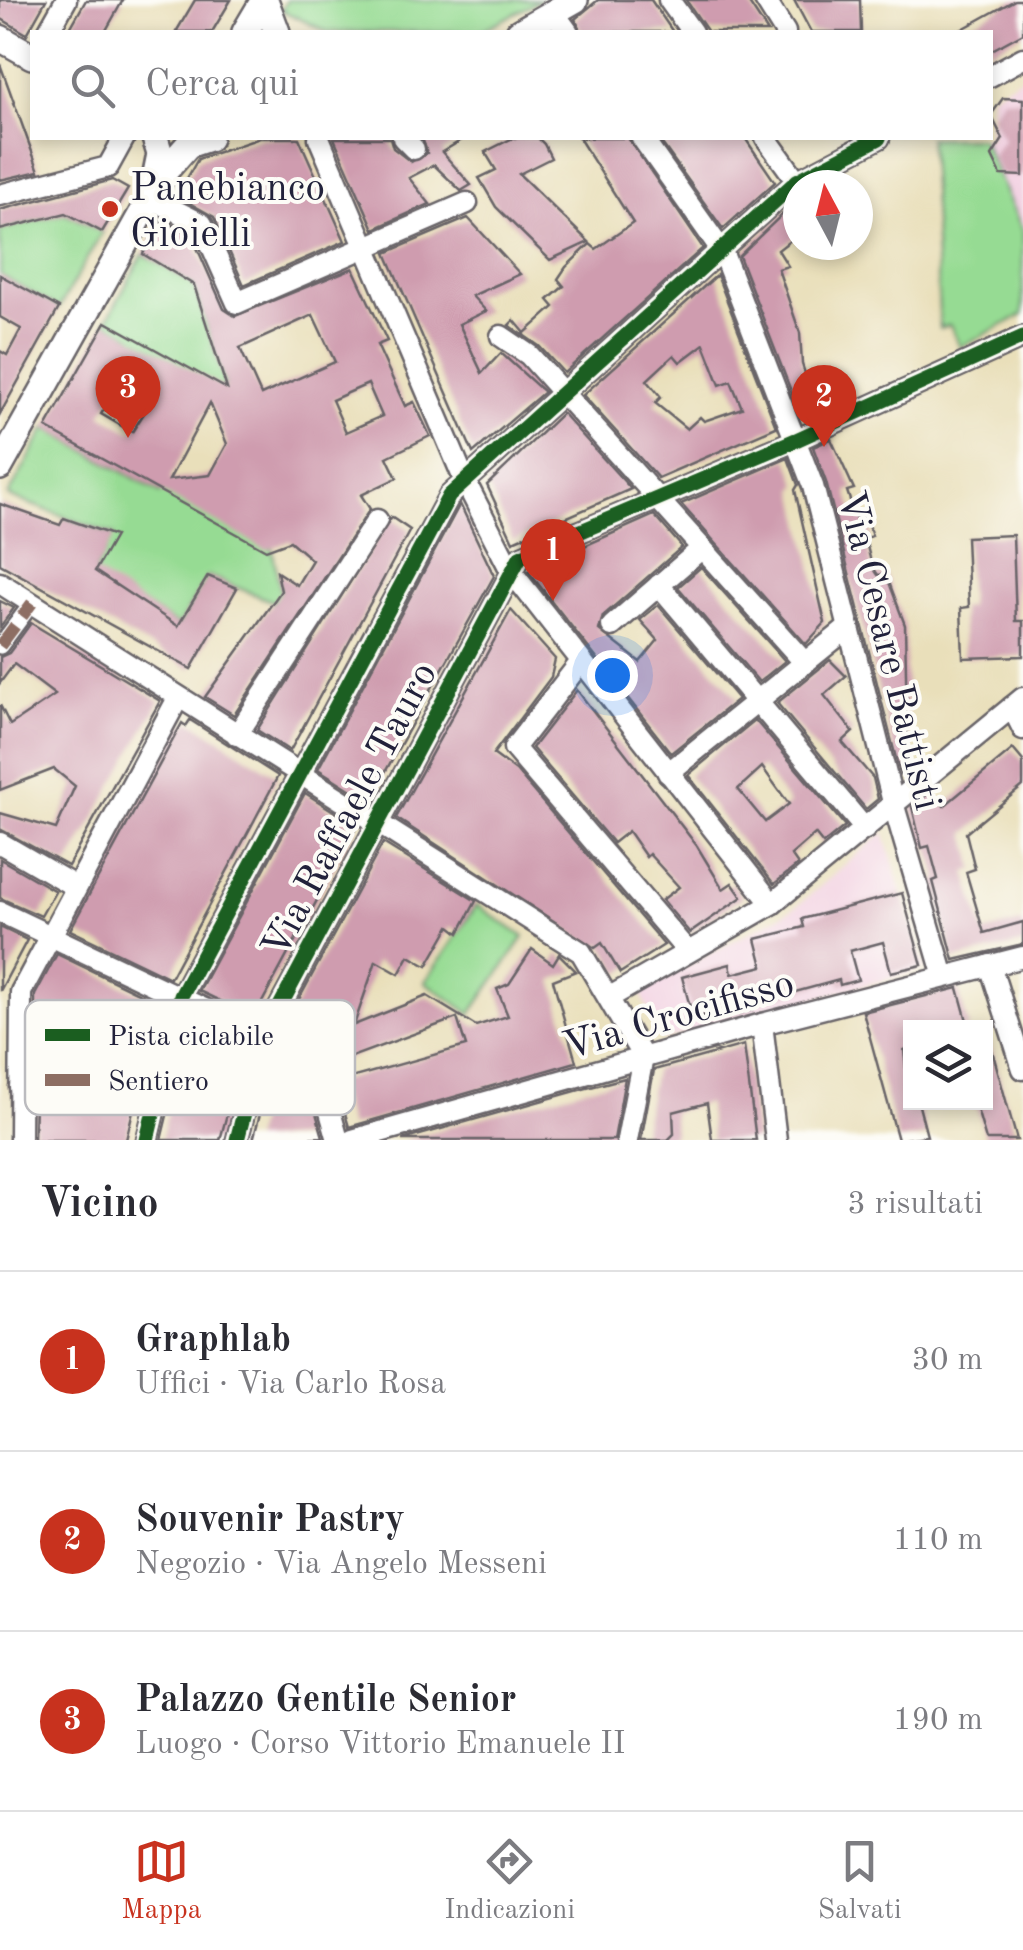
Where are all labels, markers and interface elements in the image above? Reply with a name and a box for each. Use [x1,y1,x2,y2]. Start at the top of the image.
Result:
search box [30,30,993,140]
icon: search [65,58,120,113]
text: Cerca qui [145,66,299,104]
place label: Panebianco Gioielli [130,170,325,256]
north arrow [783,170,873,260]
marker: Panebianco Gioielli [99,198,121,220]
pin: 3 [96,356,160,438]
pin: 2 [792,364,856,447]
street label: Via Cesare Battisti [828,487,946,815]
pin: 1 [520,518,586,601]
your location [587,650,638,701]
street label: Via Raffaele Tauro [257,657,446,965]
street label: Via Crocifisso [559,965,799,1069]
legend [25,1000,355,1115]
map controls [903,1020,993,1110]
button: layers [903,1020,993,1110]
text: Pista ciclabile [108,1024,274,1052]
text: Sentiero [108,1069,209,1097]
text: Vicino [40,1184,159,1226]
text: 3 risultati [847,1189,983,1221]
text: Graphlab [135,1322,291,1360]
text: 1 [63,1345,82,1377]
text: 30 m [912,1345,983,1377]
text: Uffici · Via Carlo Rosa [135,1369,446,1401]
text: Souvenir Pastry [135,1502,405,1540]
text: 2 [63,1525,82,1557]
text: 110 m [893,1525,983,1557]
text: Negozio · Via Angelo Messeni [135,1549,547,1581]
text: Palazzo Gentile Senior [135,1682,516,1720]
text: 3 [63,1705,82,1737]
text: 190 m [893,1705,983,1737]
text: Luogo · Corso Vittorio Emanuele II [135,1729,625,1761]
tab: Mappa [121,1834,201,1929]
tab: Indicazioni [444,1834,575,1929]
tab: Salvati [818,1834,902,1929]

